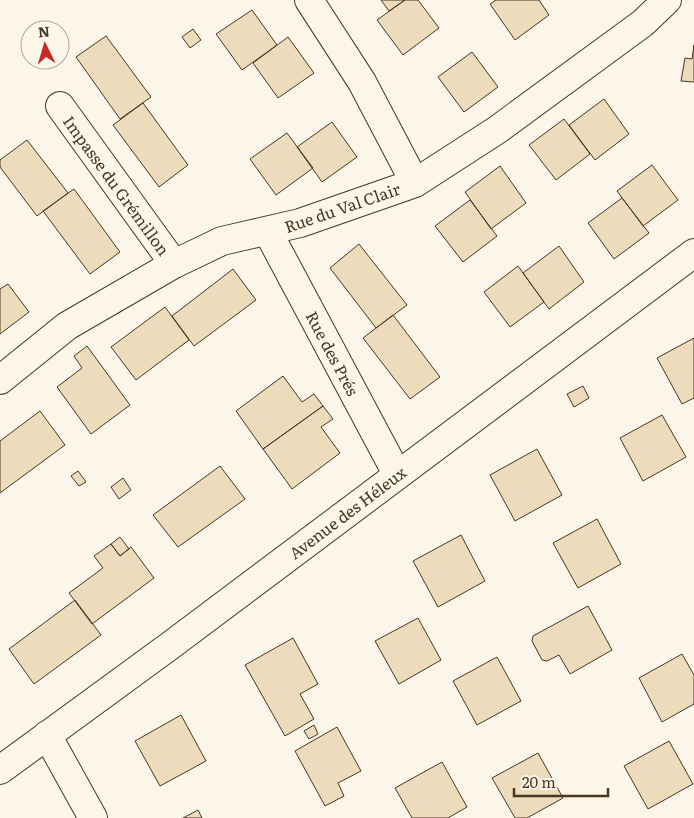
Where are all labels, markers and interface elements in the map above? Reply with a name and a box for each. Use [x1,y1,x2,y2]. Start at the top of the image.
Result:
north arrow [20,20,70,70]
text: N [37,21,51,42]
street label: Impasse du Grémillon [58,110,176,260]
street label: Rue du Val Clair [281,176,404,238]
street label: Rue des Prés [301,306,365,400]
street label: Avenue des Héleux [283,459,411,564]
scale bar [514,766,608,798]
text: 20 m [522,770,556,793]

